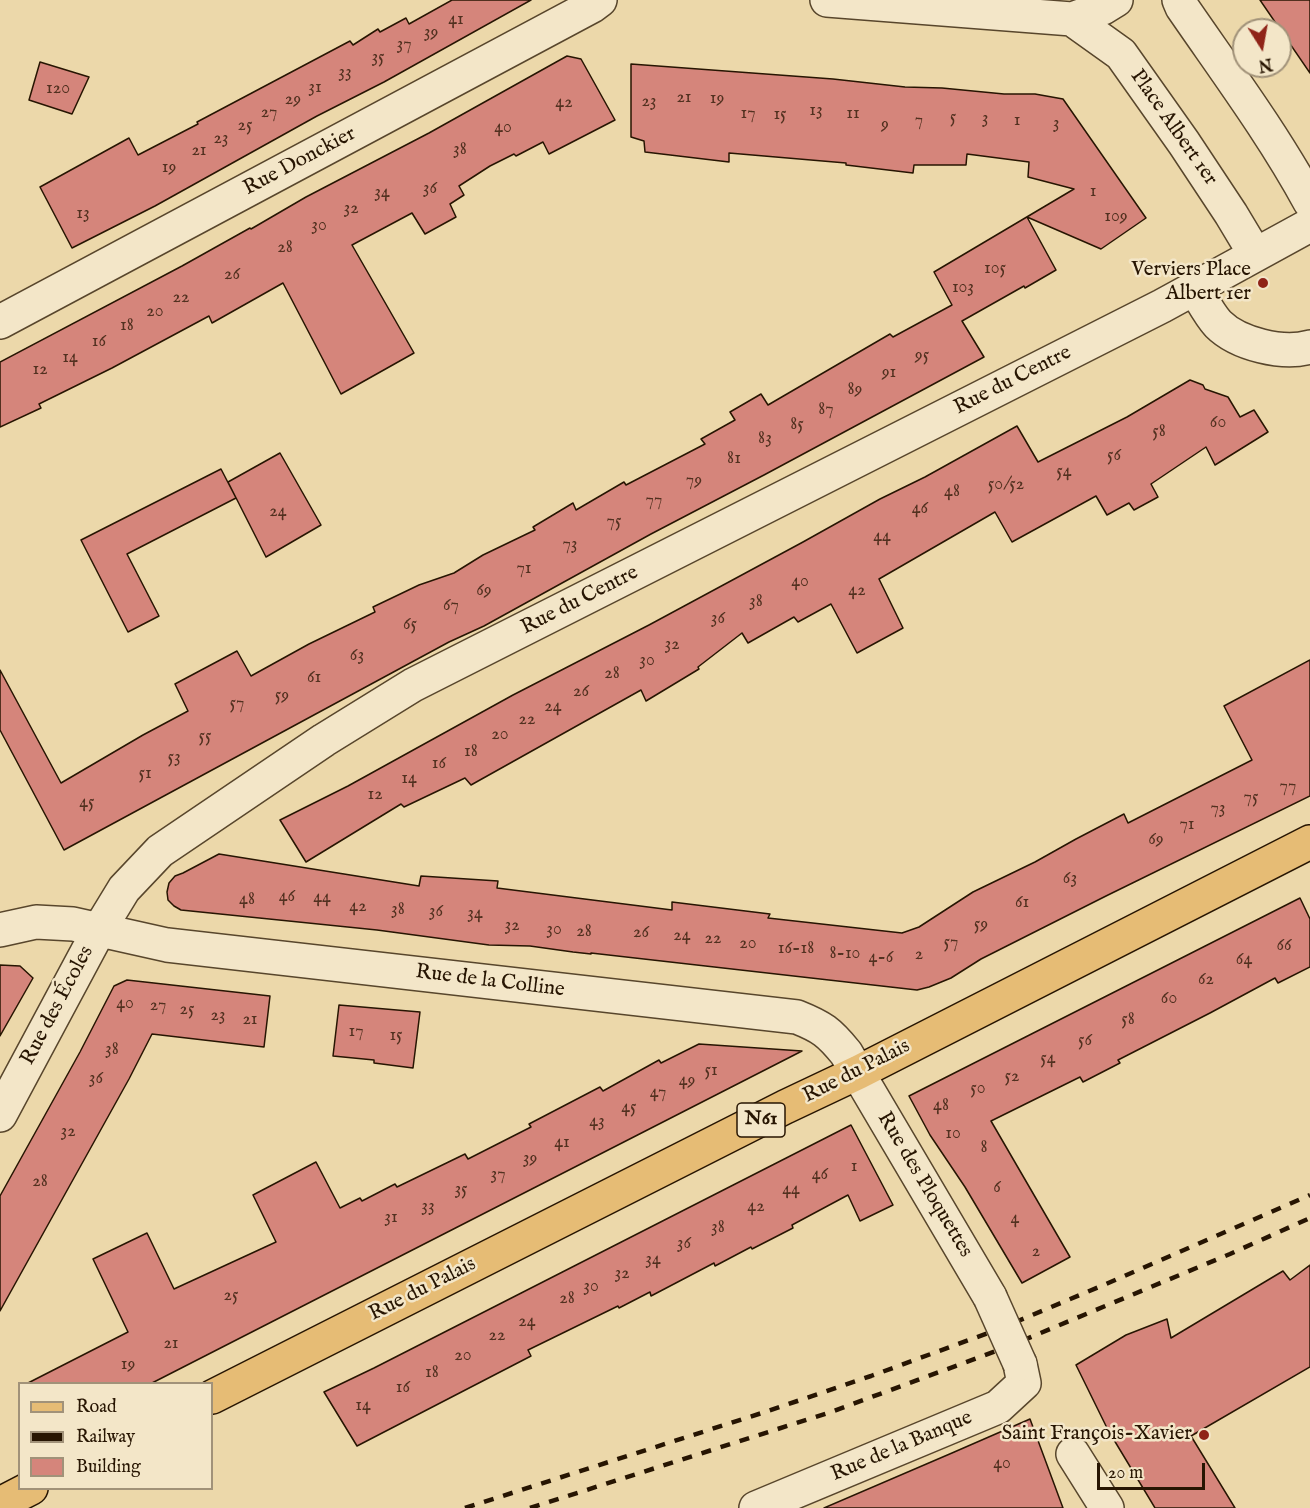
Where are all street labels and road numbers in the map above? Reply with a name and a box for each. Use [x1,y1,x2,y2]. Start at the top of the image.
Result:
street label: Place Albert 1er [1124,65,1222,191]
street label: Rue Donckier [240,122,360,202]
street label: Rue du Centre [950,341,1076,421]
street label: Rue du Centre [517,561,643,641]
street label: Rue des Écoles [16,942,100,1070]
street label: Rue de la Colline [414,960,566,1004]
street label: Rue du Palais [799,1034,915,1110]
road number: N61 [737,1103,785,1137]
street label: Rue des Ploquettes [871,1108,977,1262]
street label: Rue du Palais [365,1252,481,1328]
street label: Rue de la Banque [828,1406,976,1488]

